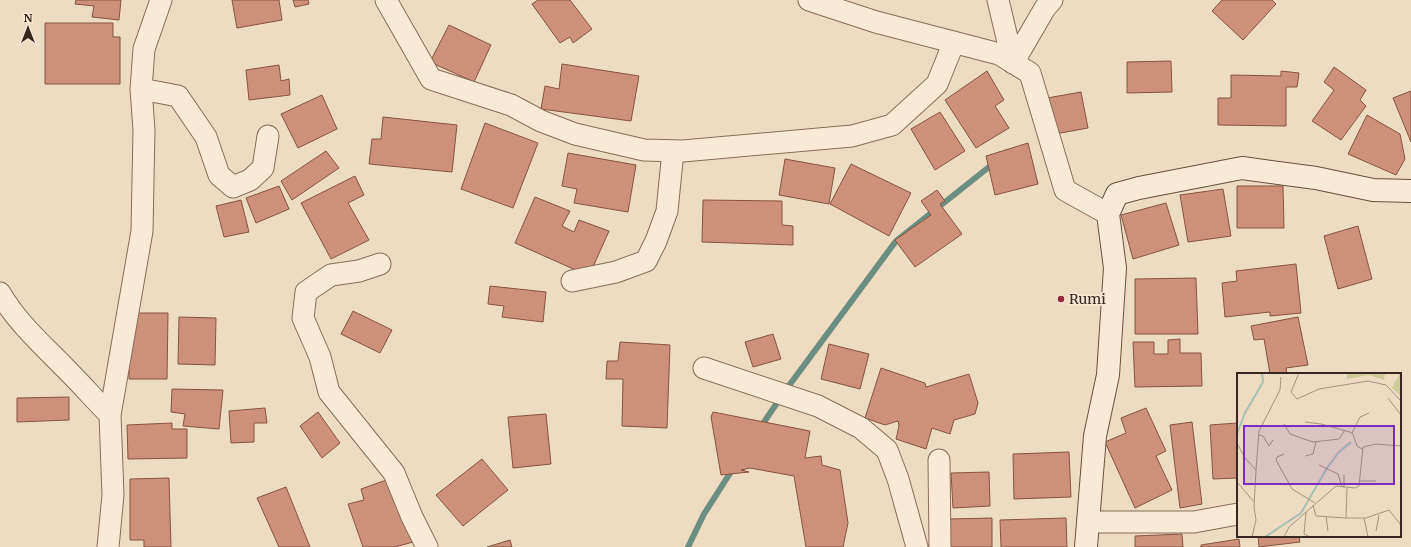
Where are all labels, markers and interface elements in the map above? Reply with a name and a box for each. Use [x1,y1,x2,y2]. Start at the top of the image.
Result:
north arrow [8,8,48,48]
text: N [24,11,33,25]
place label: Rumi [1069,290,1106,308]
marker: Rumi [1056,294,1066,304]
inset map [1237,373,1401,537]

